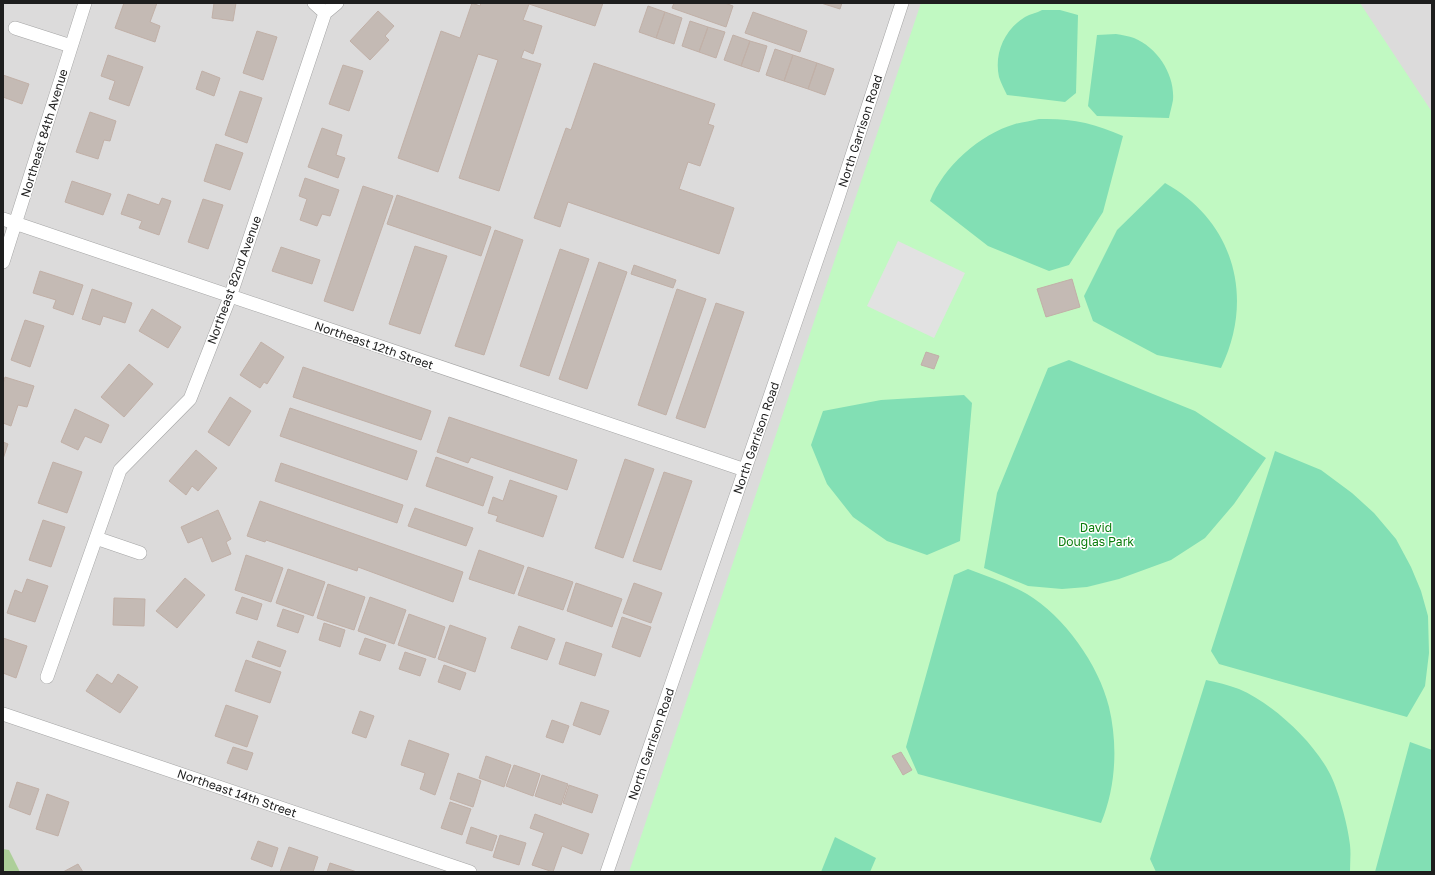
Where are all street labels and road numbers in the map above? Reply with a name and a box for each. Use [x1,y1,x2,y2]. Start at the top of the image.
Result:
street label: Northeast 84th Avenue [17,67,71,199]
street label: North Garrison Road [835,73,885,189]
street label: Northeast 82nd Avenue [204,214,264,346]
street label: Northeast 12th Street [313,318,436,372]
street label: North Garrison Road [730,380,782,496]
street label: North Garrison Road [625,686,677,802]
street label: Northeast 14th Street [175,766,299,821]

